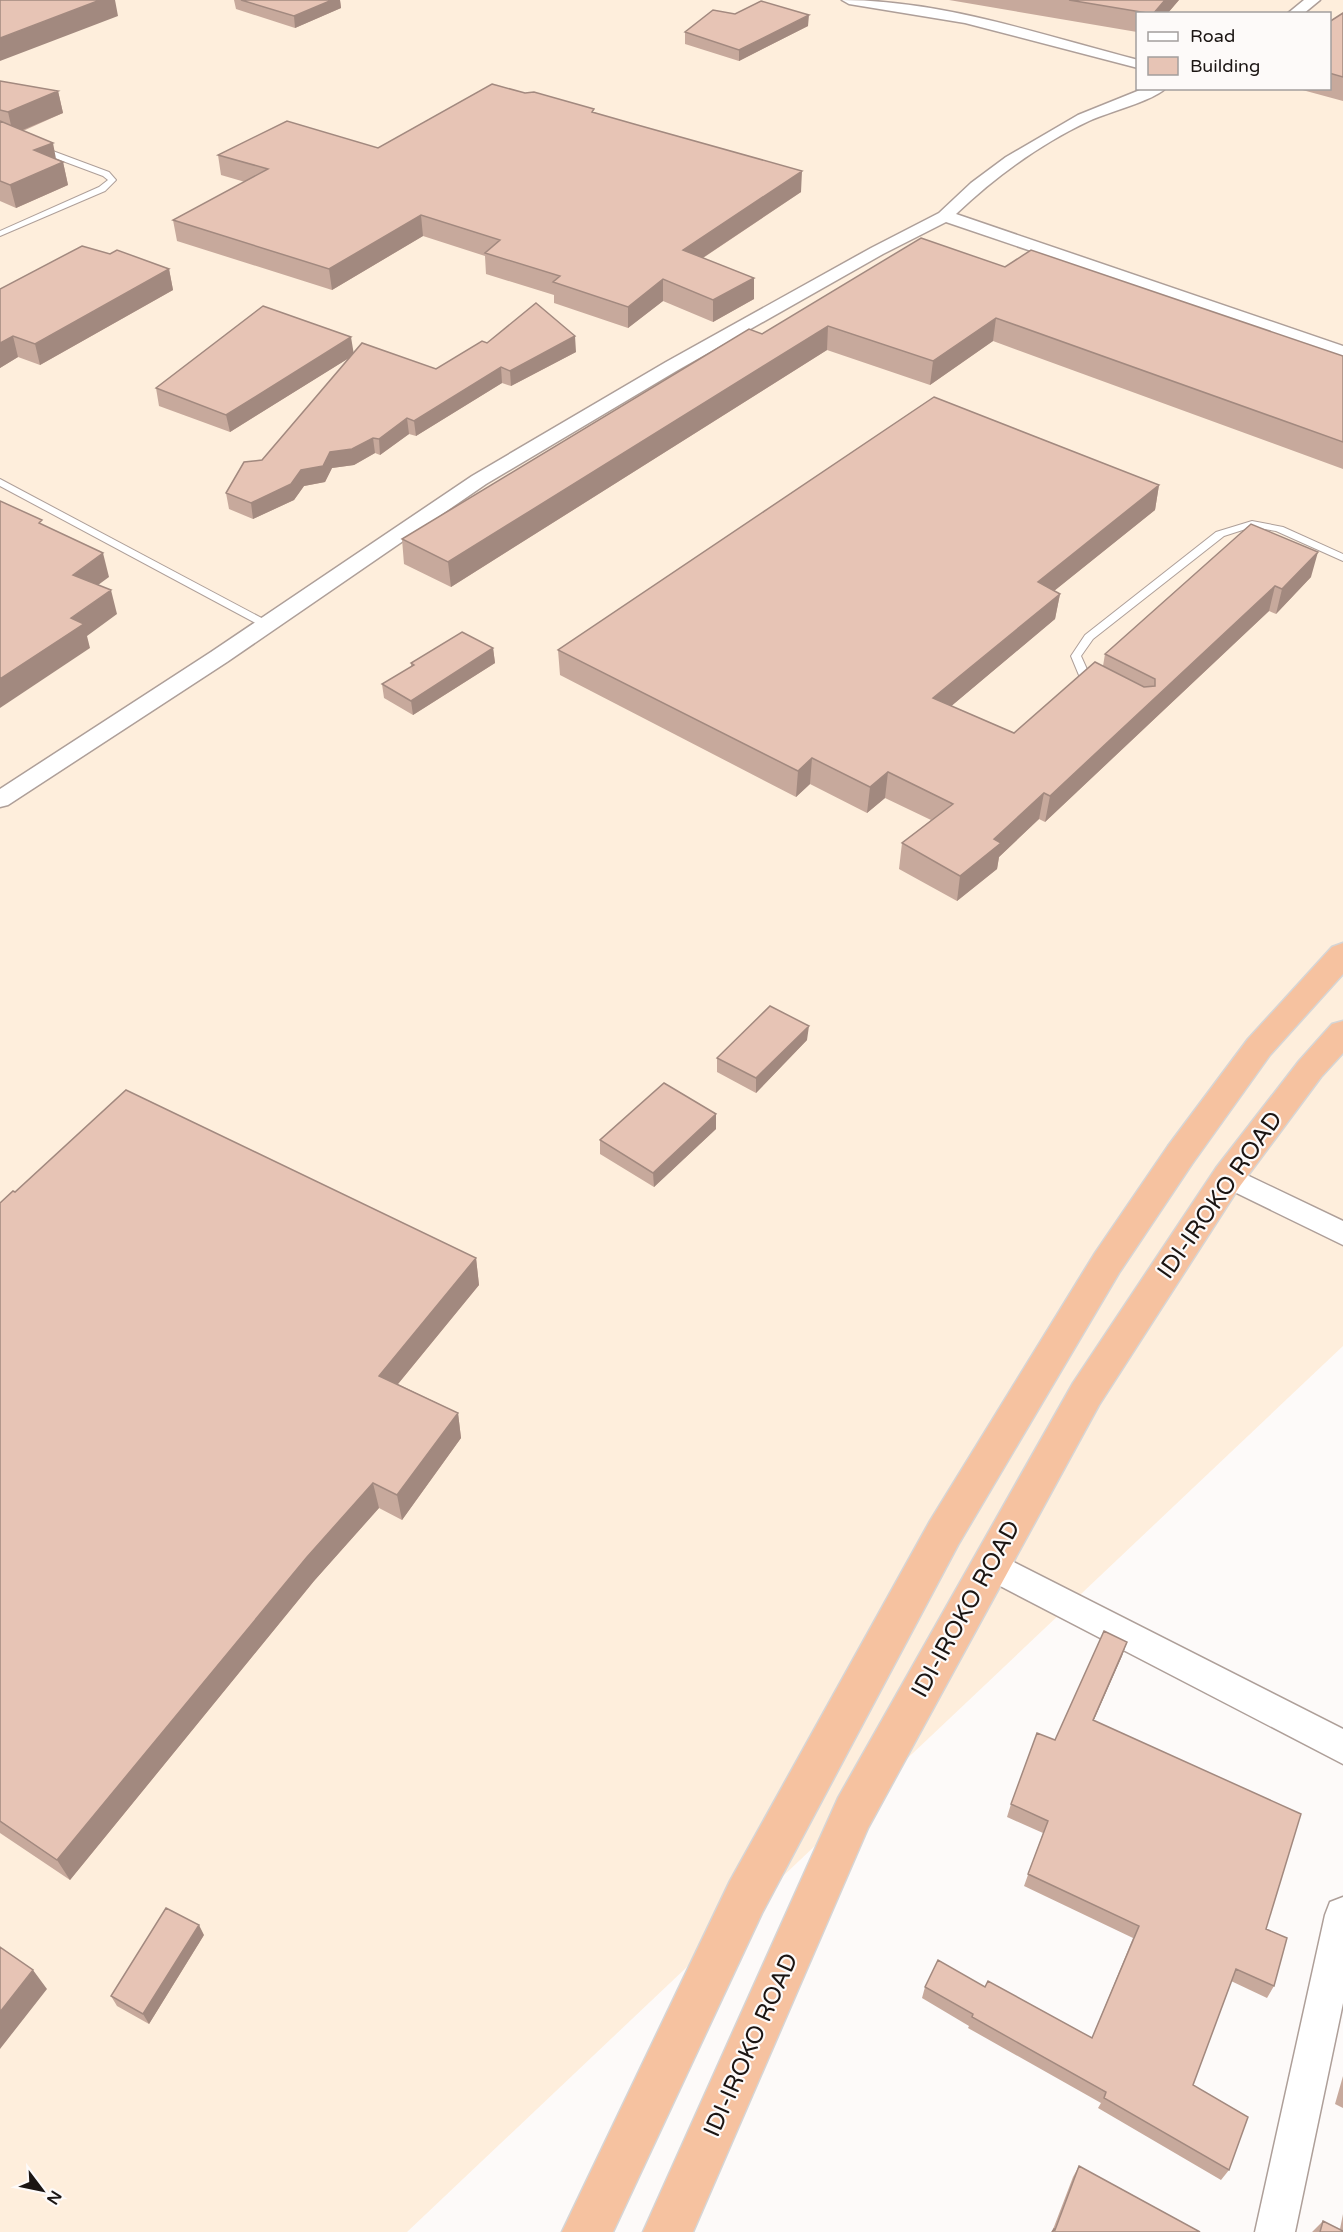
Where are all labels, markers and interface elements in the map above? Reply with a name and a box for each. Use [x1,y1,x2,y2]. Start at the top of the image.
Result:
legend [1136,12,1331,90]
text: Road [1190,25,1235,47]
text: Building [1190,55,1260,77]
street label: IDI-IROKO ROAD [1151,1106,1289,1284]
street label: IDI-IROKO ROAD [905,1515,1027,1703]
street label: IDI-IROKO ROAD [697,1949,805,2141]
north arrow [12,2160,72,2220]
text: N [42,2187,66,2208]

